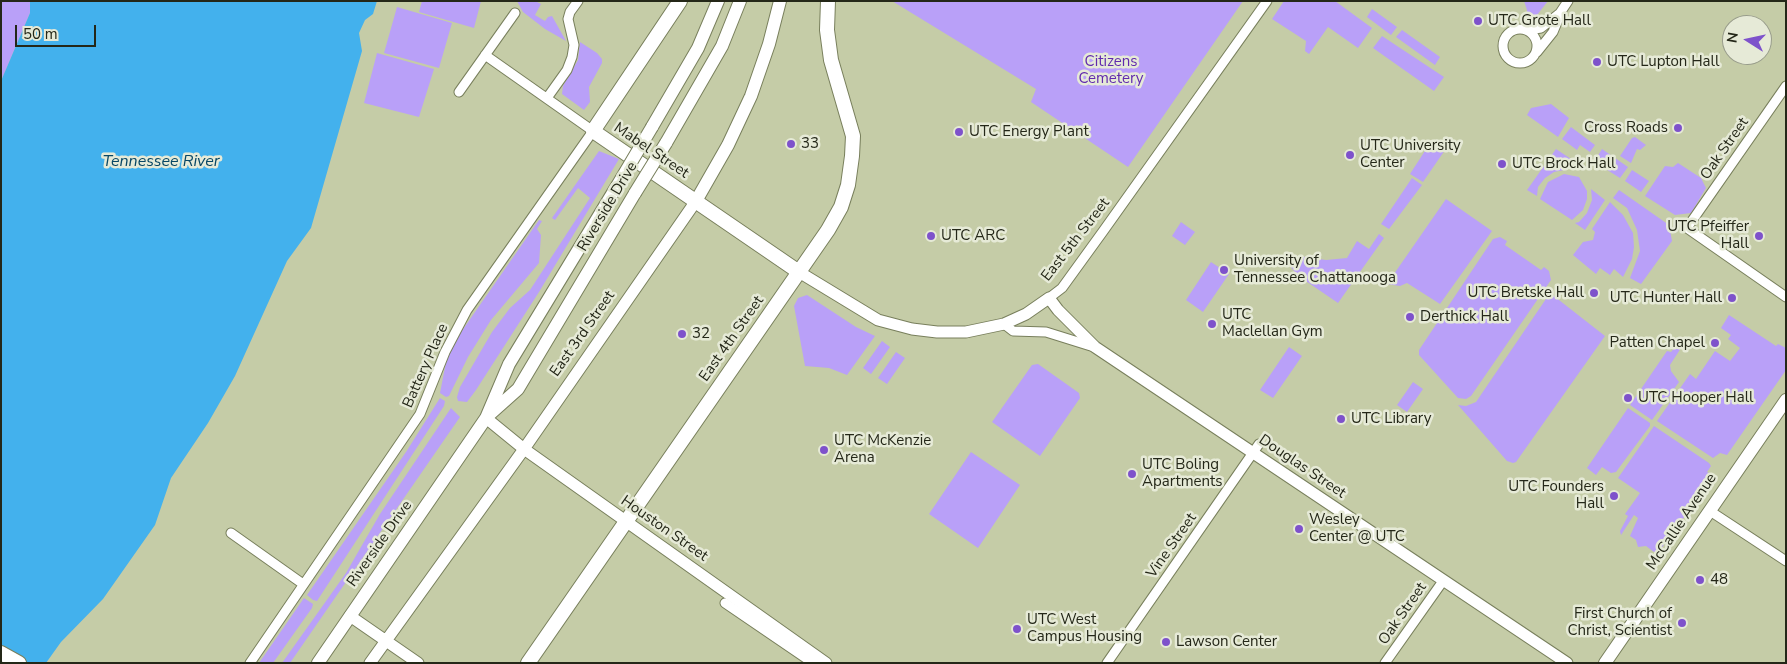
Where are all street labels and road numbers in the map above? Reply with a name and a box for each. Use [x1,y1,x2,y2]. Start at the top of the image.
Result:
street label: Oak Street [1697,114,1753,184]
street label: Mabel Street [610,119,692,183]
street label: Riverside Drive [574,159,642,255]
street label: East 5th Street [1038,195,1114,285]
street label: East 3rd Street [547,288,619,380]
street label: East 4th Street [696,293,768,385]
street label: Battery Place [399,321,453,411]
street label: Douglas Street [1255,431,1349,503]
street label: McCallie Avenue [1643,470,1721,574]
street label: Houston Street [617,492,711,566]
street label: Riverside Drive [344,497,416,591]
street label: Vine Street [1143,510,1201,582]
street label: Oak Street [1375,579,1431,649]

